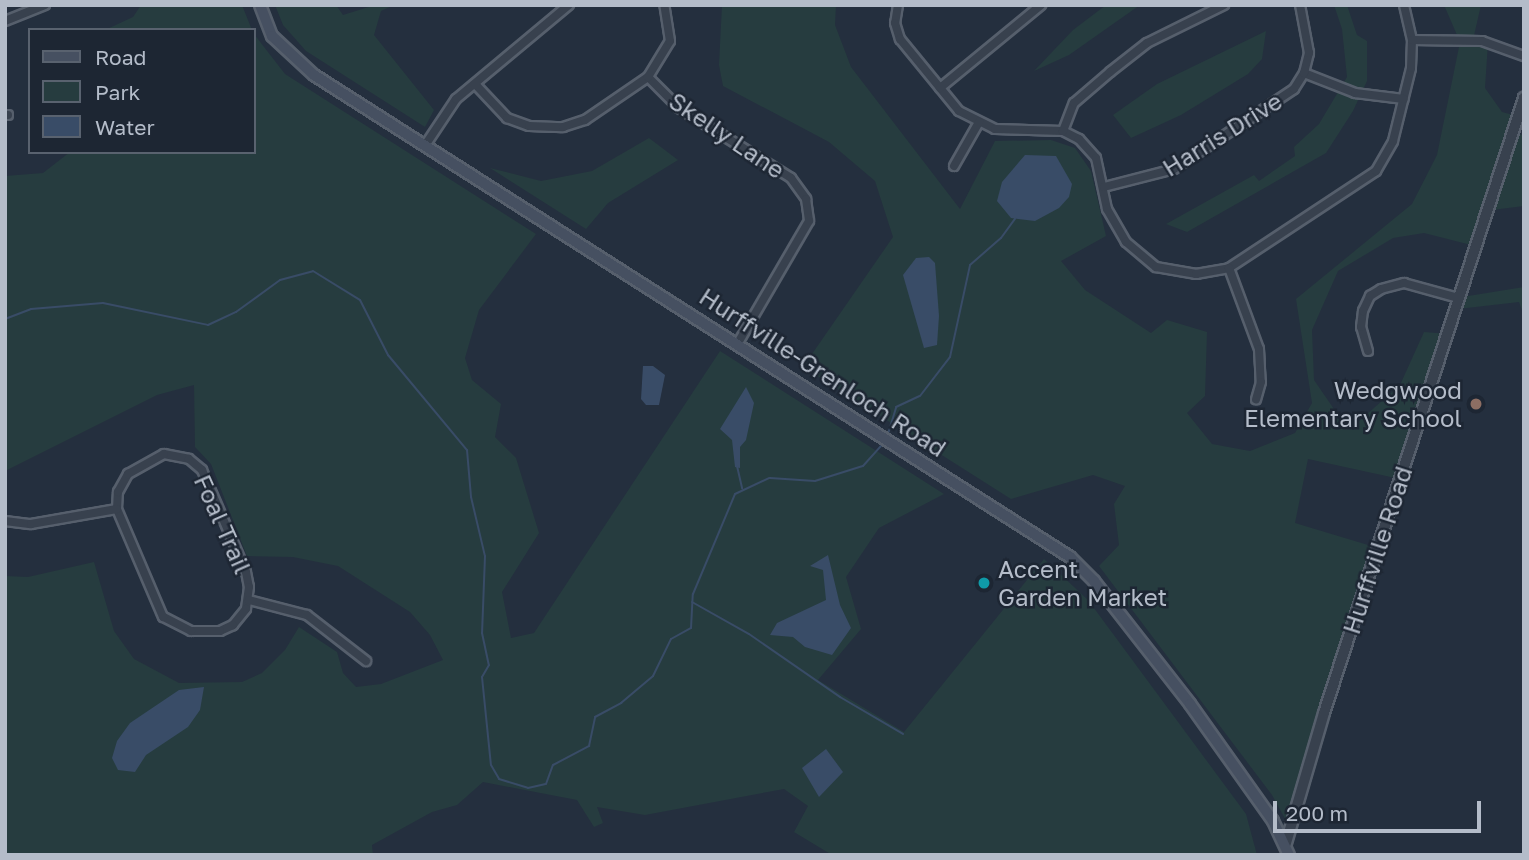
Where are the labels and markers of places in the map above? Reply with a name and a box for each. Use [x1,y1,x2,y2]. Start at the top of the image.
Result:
place label: Wedgwood Elementary School [1244,376,1462,432]
marker: Wedgwood Elementary School [1468,396,1484,412]
place label: Accent Garden Market [998,555,1167,611]
marker: Accent Garden Market [976,575,992,591]

